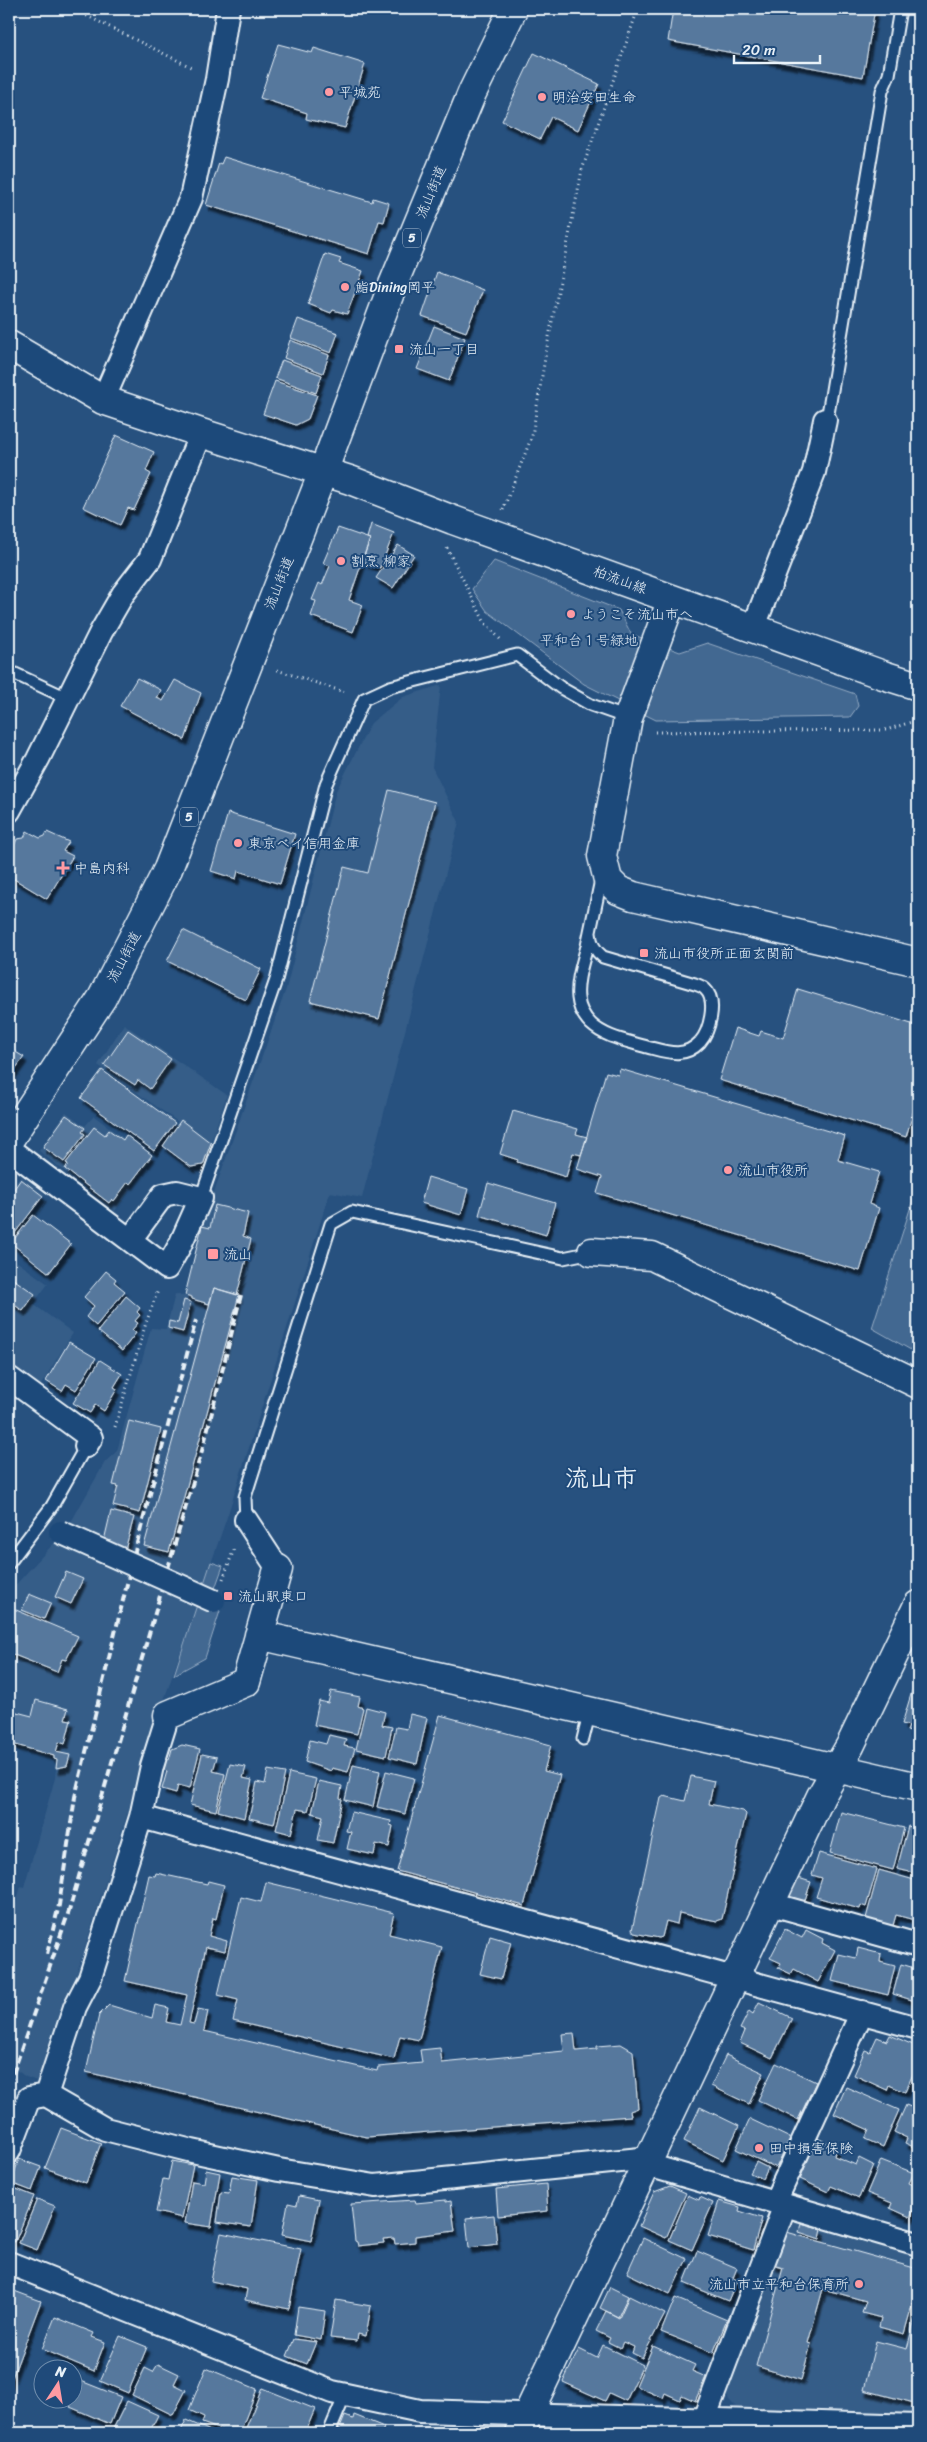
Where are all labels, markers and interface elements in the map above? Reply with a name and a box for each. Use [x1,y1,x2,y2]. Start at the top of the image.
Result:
scale bar [734,32,821,64]
text: 20 m [742,37,776,63]
place label: 平城苑 [339,80,381,105]
place label: 明治安田生命 [552,85,636,110]
marker: 平城苑 [323,86,335,98]
marker: 明治安田生命 [536,91,548,103]
street label: 流山街道 [409,161,453,223]
road number: 5 [403,228,421,248]
place label: 鮨Dining岡平 [355,275,435,300]
marker: 鮨Dining岡平 [339,281,351,293]
place label: 流山一丁目 [409,337,479,362]
marker: 流山一丁目 [393,343,405,355]
place label: 割烹 柳家 [351,549,411,574]
street label: 流山街道 [257,552,301,614]
marker: 割烹 柳家 [335,555,347,567]
street label: 柏流山線 [589,559,651,601]
place label: ようこそ流山市へ [581,602,693,627]
marker: ようこそ流山市へ [565,608,577,620]
park label: 平和台１号緑地 [540,628,638,653]
road number: 5 [180,808,198,826]
place label: 東京ベイ信用金庫 [248,831,360,856]
marker: 東京ベイ信用金庫 [232,837,244,849]
place label: 中島内科 [74,856,130,881]
marker: 中島内科 [56,861,70,875]
street label: 流山街道 [100,926,148,988]
place label: 流山市役所正面玄関前 [654,941,794,966]
marker: 流山市役所正面玄関前 [638,947,650,959]
place label: 流山市役所 [738,1158,808,1183]
marker: 流山市役所 [722,1164,734,1176]
place label: 流山 [224,1242,252,1267]
marker: 流山 [206,1247,220,1261]
district label: 流山市 [565,1457,637,1499]
place label: 流山駅東口 [238,1584,308,1609]
marker: 流山駅東口 [222,1590,234,1602]
place label: 田中損害保険 [769,2136,853,2161]
marker: 田中損害保険 [753,2142,765,2154]
place label: 流山市立平和台保育所 [709,2272,849,2297]
marker: 流山市立平和台保育所 [853,2278,865,2290]
text: N [52,2358,68,2385]
north arrow [32,2360,82,2410]

